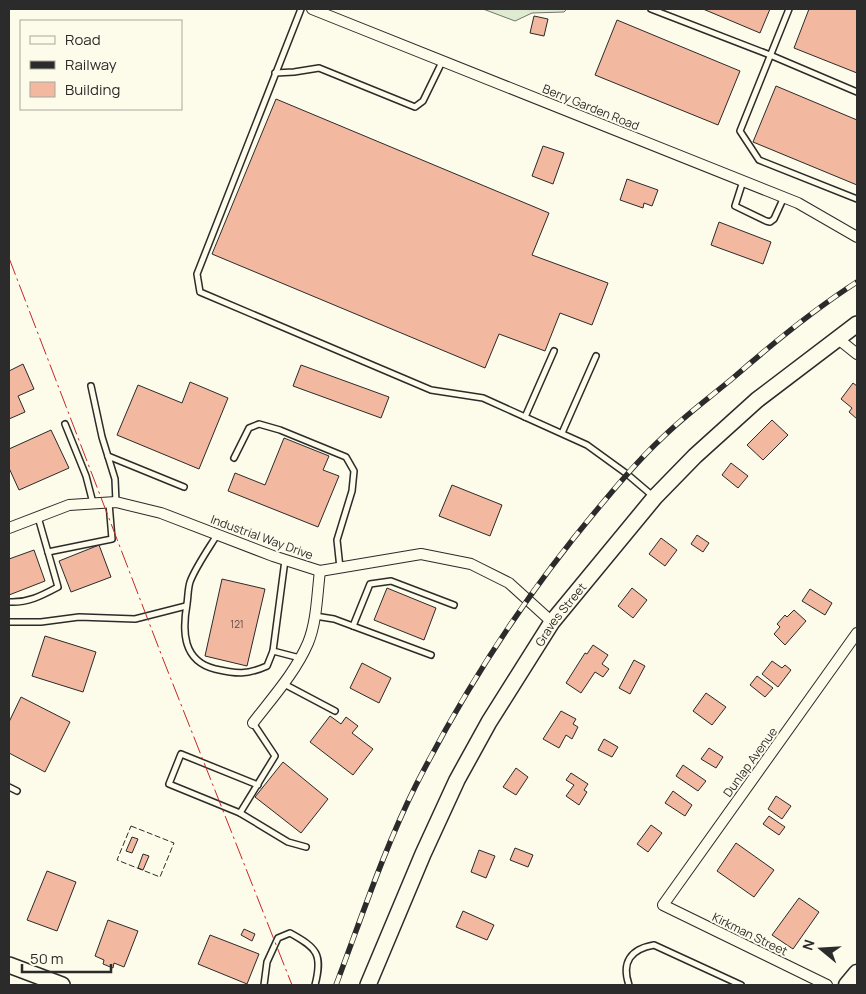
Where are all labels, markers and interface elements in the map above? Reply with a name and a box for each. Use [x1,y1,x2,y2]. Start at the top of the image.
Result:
legend [20,20,182,110]
text: Road [65,29,101,50]
text: Railway [65,54,117,75]
text: Building [65,79,120,100]
street label: Berry Garden Road [540,80,642,134]
street label: Industrial Way Drive [208,511,316,563]
street label: Graves Street [530,579,590,649]
house number: 121 [230,617,244,631]
street label: Dunlap Avenue [719,724,781,800]
street label: Kirkman Street [710,908,791,960]
north arrow [796,924,846,974]
text: N [798,937,819,953]
scale bar [22,942,111,974]
text: 50 m [30,948,64,969]

